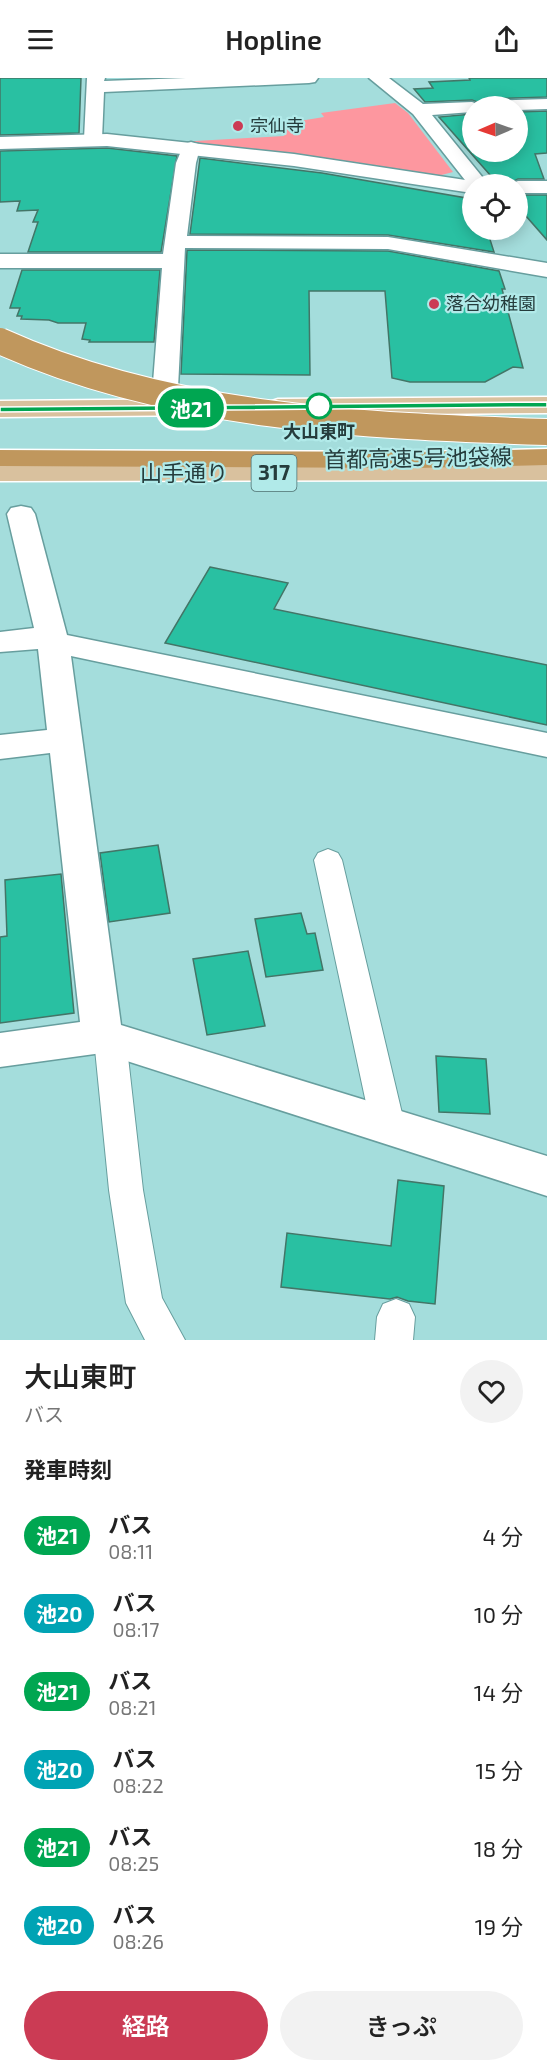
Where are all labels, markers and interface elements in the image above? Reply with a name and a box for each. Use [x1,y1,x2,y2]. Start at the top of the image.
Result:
icon: menu [24,23,57,56]
text: Hopline [225,23,322,55]
icon: share [490,23,523,56]
north arrow [462,96,528,162]
map controls [462,96,528,240]
place label: 宗仙寺 [250,114,304,136]
marker: 宗仙寺 [231,119,245,133]
button: locate [462,174,528,240]
place label: 落合幼稚園 [446,292,536,314]
marker: 落合幼稚園 [427,297,441,311]
line badge: 池21 [156,388,225,428]
marker: 大山東町 [306,393,332,419]
text: 池21 [170,396,212,421]
place label: 大山東町 [283,420,355,442]
street label: 首都高速5号池袋線 [324,442,512,472]
road number: 317 [252,455,296,491]
street label: 山手通り [140,459,228,485]
text: 大山東町 [24,1359,136,1393]
button: heart [460,1360,523,1423]
text: バス [24,1402,64,1426]
text: 発車時刻 [24,1456,112,1482]
text: バス [108,1511,152,1537]
text: 池21 [36,1523,78,1548]
text: 4 分 [483,1523,523,1549]
text: 08:11 [108,1539,153,1563]
text: バス [112,1589,156,1615]
text: 池20 [36,1601,82,1626]
text: 10 分 [474,1601,523,1627]
text: 08:17 [112,1617,160,1641]
text: バス [108,1667,152,1693]
text: 池21 [36,1679,78,1704]
text: 14 分 [474,1679,523,1705]
text: 08:21 [108,1695,156,1719]
text: バス [112,1745,156,1771]
text: 池20 [36,1757,82,1782]
text: 15 分 [476,1757,523,1783]
text: 08:22 [112,1773,164,1797]
text: バス [108,1823,152,1849]
text: 池21 [36,1835,78,1860]
text: 18 分 [474,1835,523,1861]
text: 08:25 [108,1851,159,1875]
text: バス [112,1901,156,1927]
text: 池20 [36,1913,82,1938]
text: 19 分 [475,1913,523,1939]
text: 08:26 [112,1929,164,1953]
button: 経路 [24,1991,268,2060]
button: きっぷ [280,1991,523,2060]

